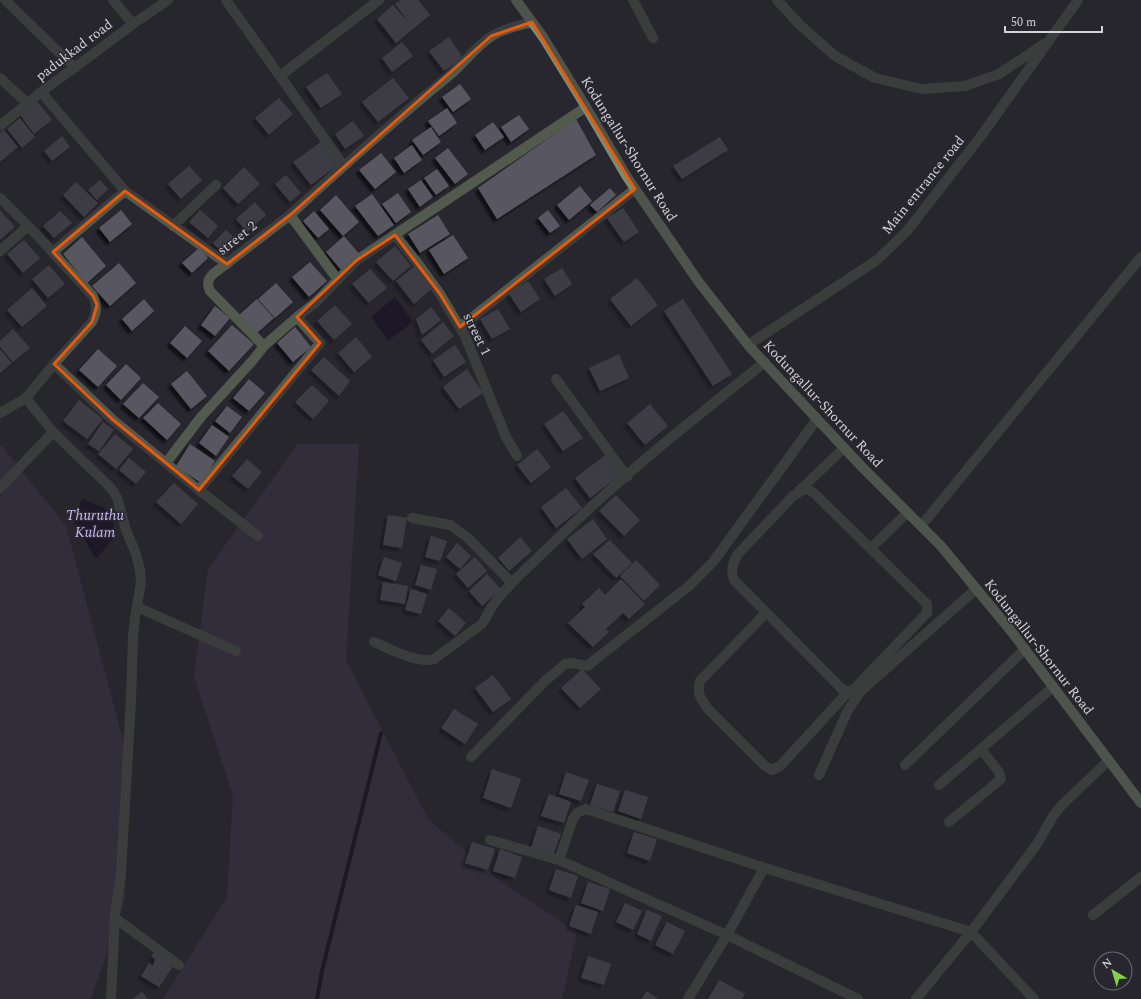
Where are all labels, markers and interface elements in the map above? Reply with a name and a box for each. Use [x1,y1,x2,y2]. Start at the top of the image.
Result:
scale bar [1005,8,1102,34]
text: 50 m [1011,13,1036,32]
street label: padukkad road [31,14,117,86]
street label: Kodungallur-Shornur Road [576,72,682,226]
street label: Main entrance road [876,131,970,239]
street label: street 2 [213,216,261,260]
street label: street 1 [458,309,496,359]
street label: Kodungallur-Shornur Road [758,336,888,473]
water label: Thuruthu Kulam [66,504,124,544]
street label: Kodungallur-Shornur Road [979,575,1099,720]
north arrow [1093,951,1133,991]
text: N [1098,954,1116,973]

